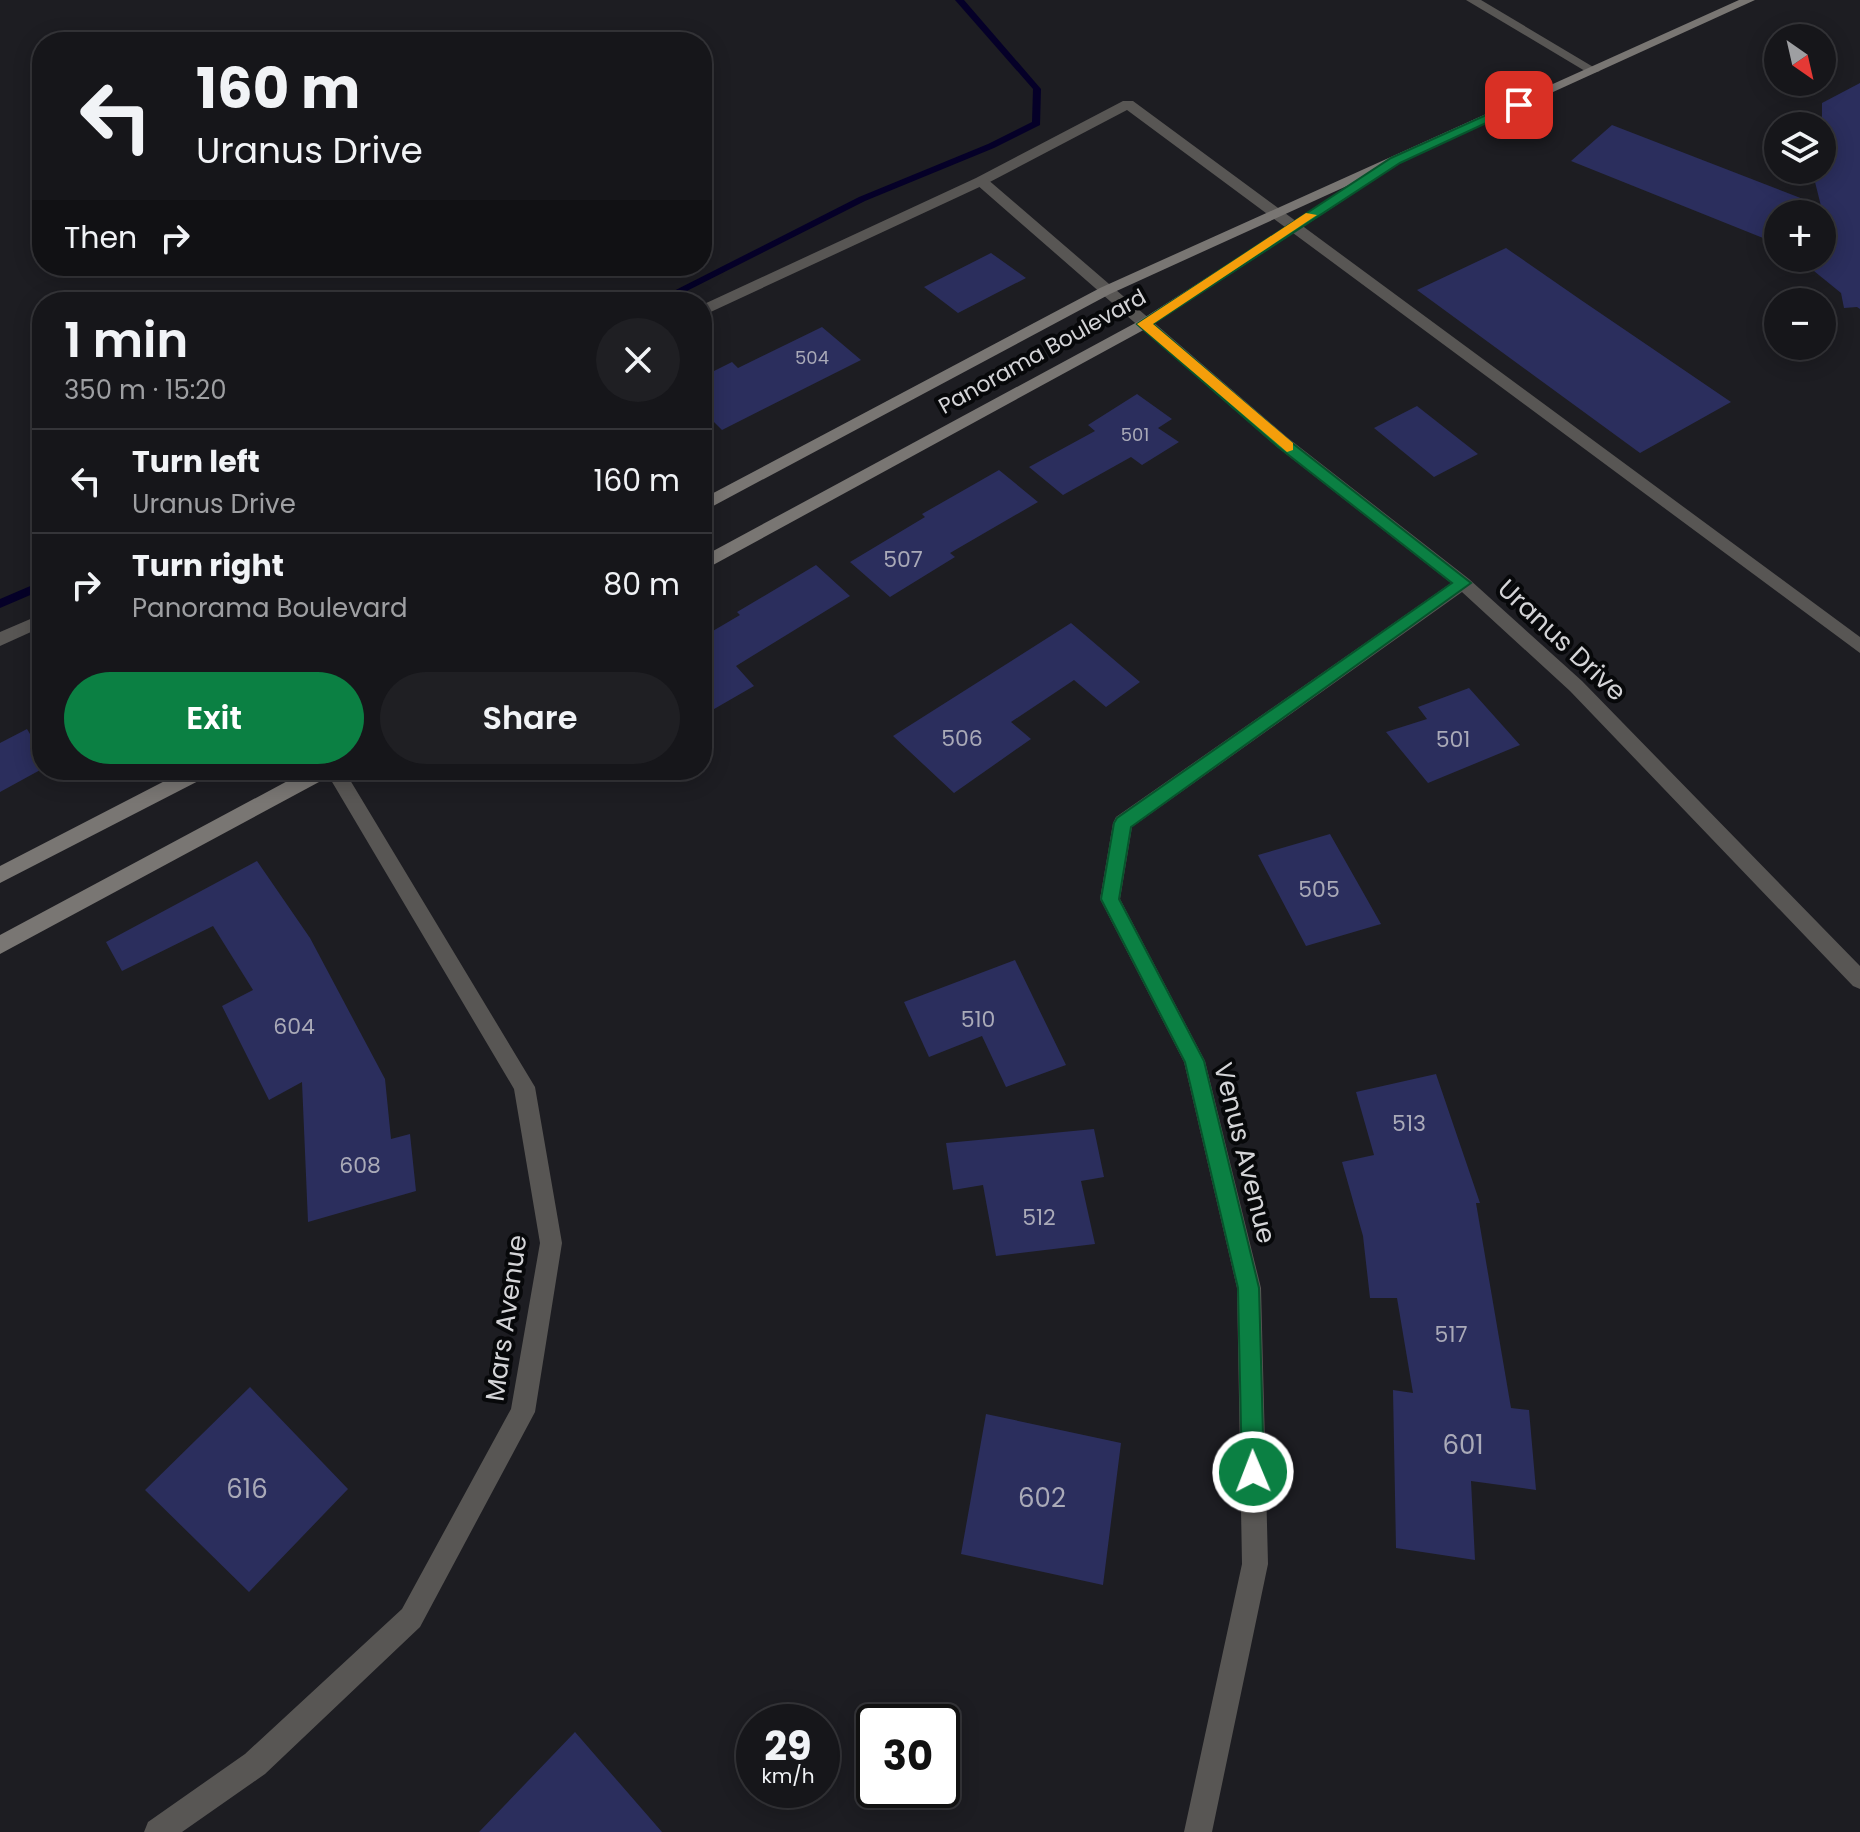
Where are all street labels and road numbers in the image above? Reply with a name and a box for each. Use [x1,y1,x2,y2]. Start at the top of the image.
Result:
street label: Panorama Boulevard [933,281,1152,422]
street label: Uranus Drive [1490,571,1634,709]
street label: Venus Avenue [1205,1059,1285,1247]
street label: Mars Avenue [476,1232,536,1404]

